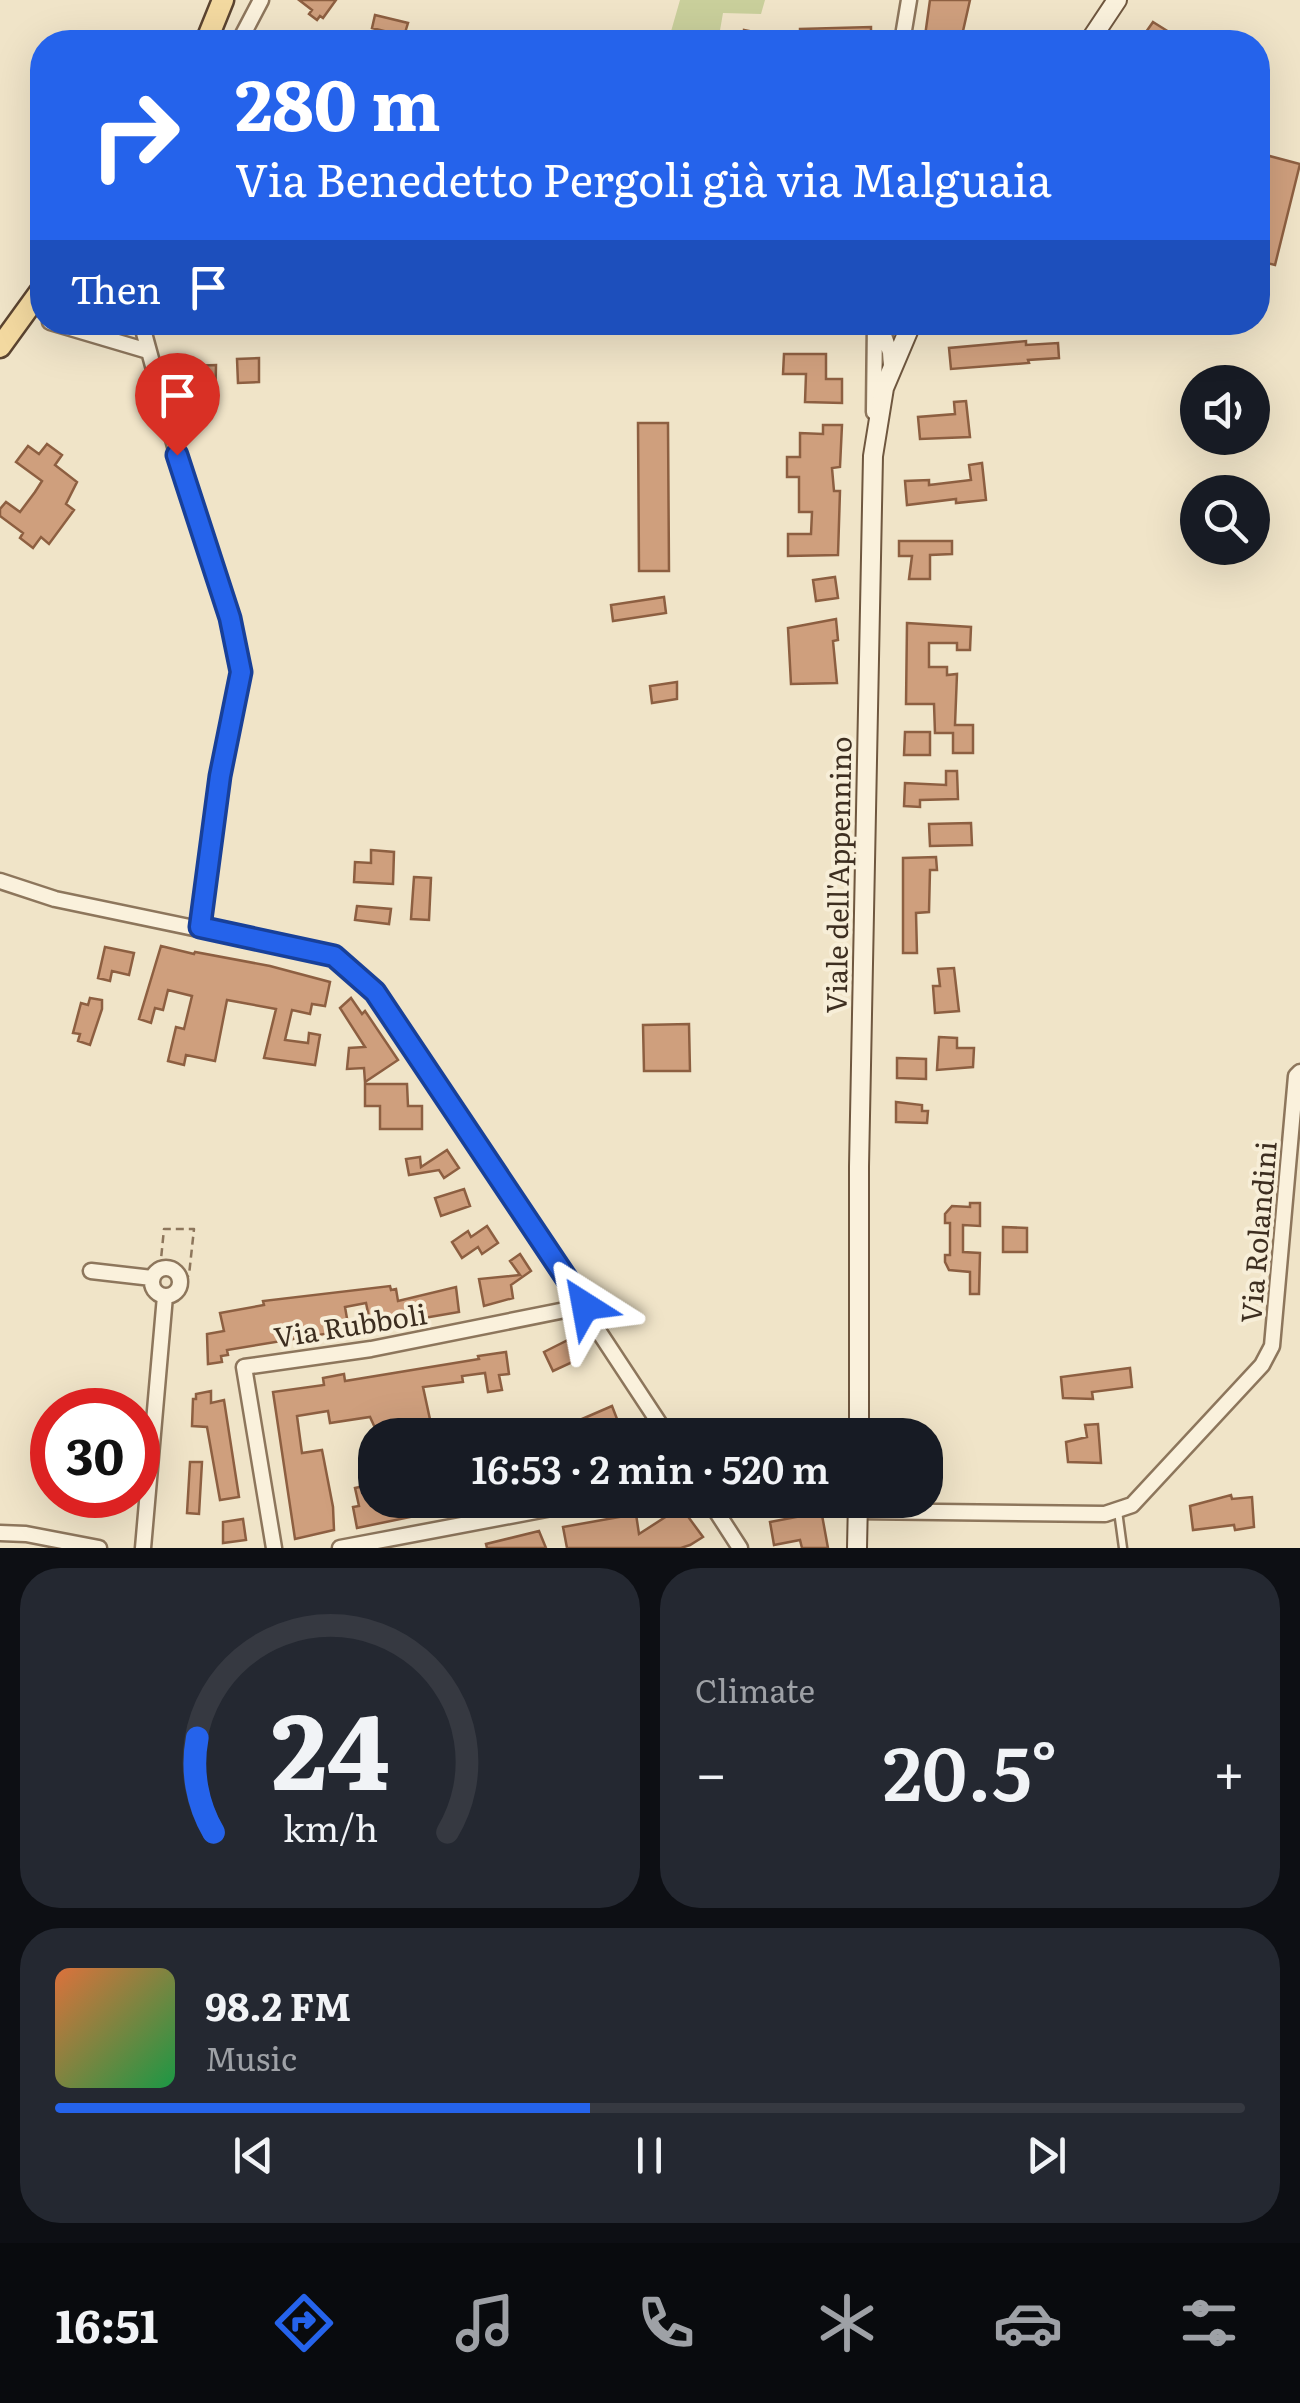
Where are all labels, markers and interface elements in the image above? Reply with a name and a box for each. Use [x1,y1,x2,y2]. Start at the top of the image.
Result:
text: 280 m [235,49,441,153]
icon: right [70,70,200,200]
text: Via Benedetto Pergoli già via Malguaia [235,144,1052,211]
text: Then [70,259,161,316]
icon: arrive [181,260,236,315]
pin [135,353,220,456]
map controls [1180,365,1270,565]
button: sound [1180,365,1270,455]
icon: arrive [150,368,205,423]
button: search [1180,475,1270,565]
street label: Viale dell'Appennino [814,736,860,1014]
street label: Via Rolandini [1228,1139,1286,1325]
position arrow [533,1254,637,1358]
street label: Via Rubboli [270,1291,430,1357]
speed limit sign: 30 [30,1388,160,1518]
text: 16:53 · 2 min · 520 m [472,1439,829,1496]
text: Climate [695,1665,815,1713]
text: 24 [271,1668,389,1822]
text: 20.5° [883,1713,1057,1824]
text: − [695,1729,727,1811]
text: + [1213,1729,1245,1811]
text: km/h [282,1800,378,1853]
text: 98.2 FM [205,1976,351,2033]
text: Music [205,2033,297,2081]
icon: previous [226,2128,281,2183]
icon: pause [622,2128,677,2183]
icon: next [1019,2128,1074,2183]
icon: directions [269,2288,339,2358]
icon: music [450,2288,520,2358]
icon: phone [631,2288,701,2358]
icon: climate [812,2288,882,2358]
icon: car [993,2288,1063,2358]
icon: filters [1174,2288,1244,2358]
text: 16:51 [56,2290,158,2357]

